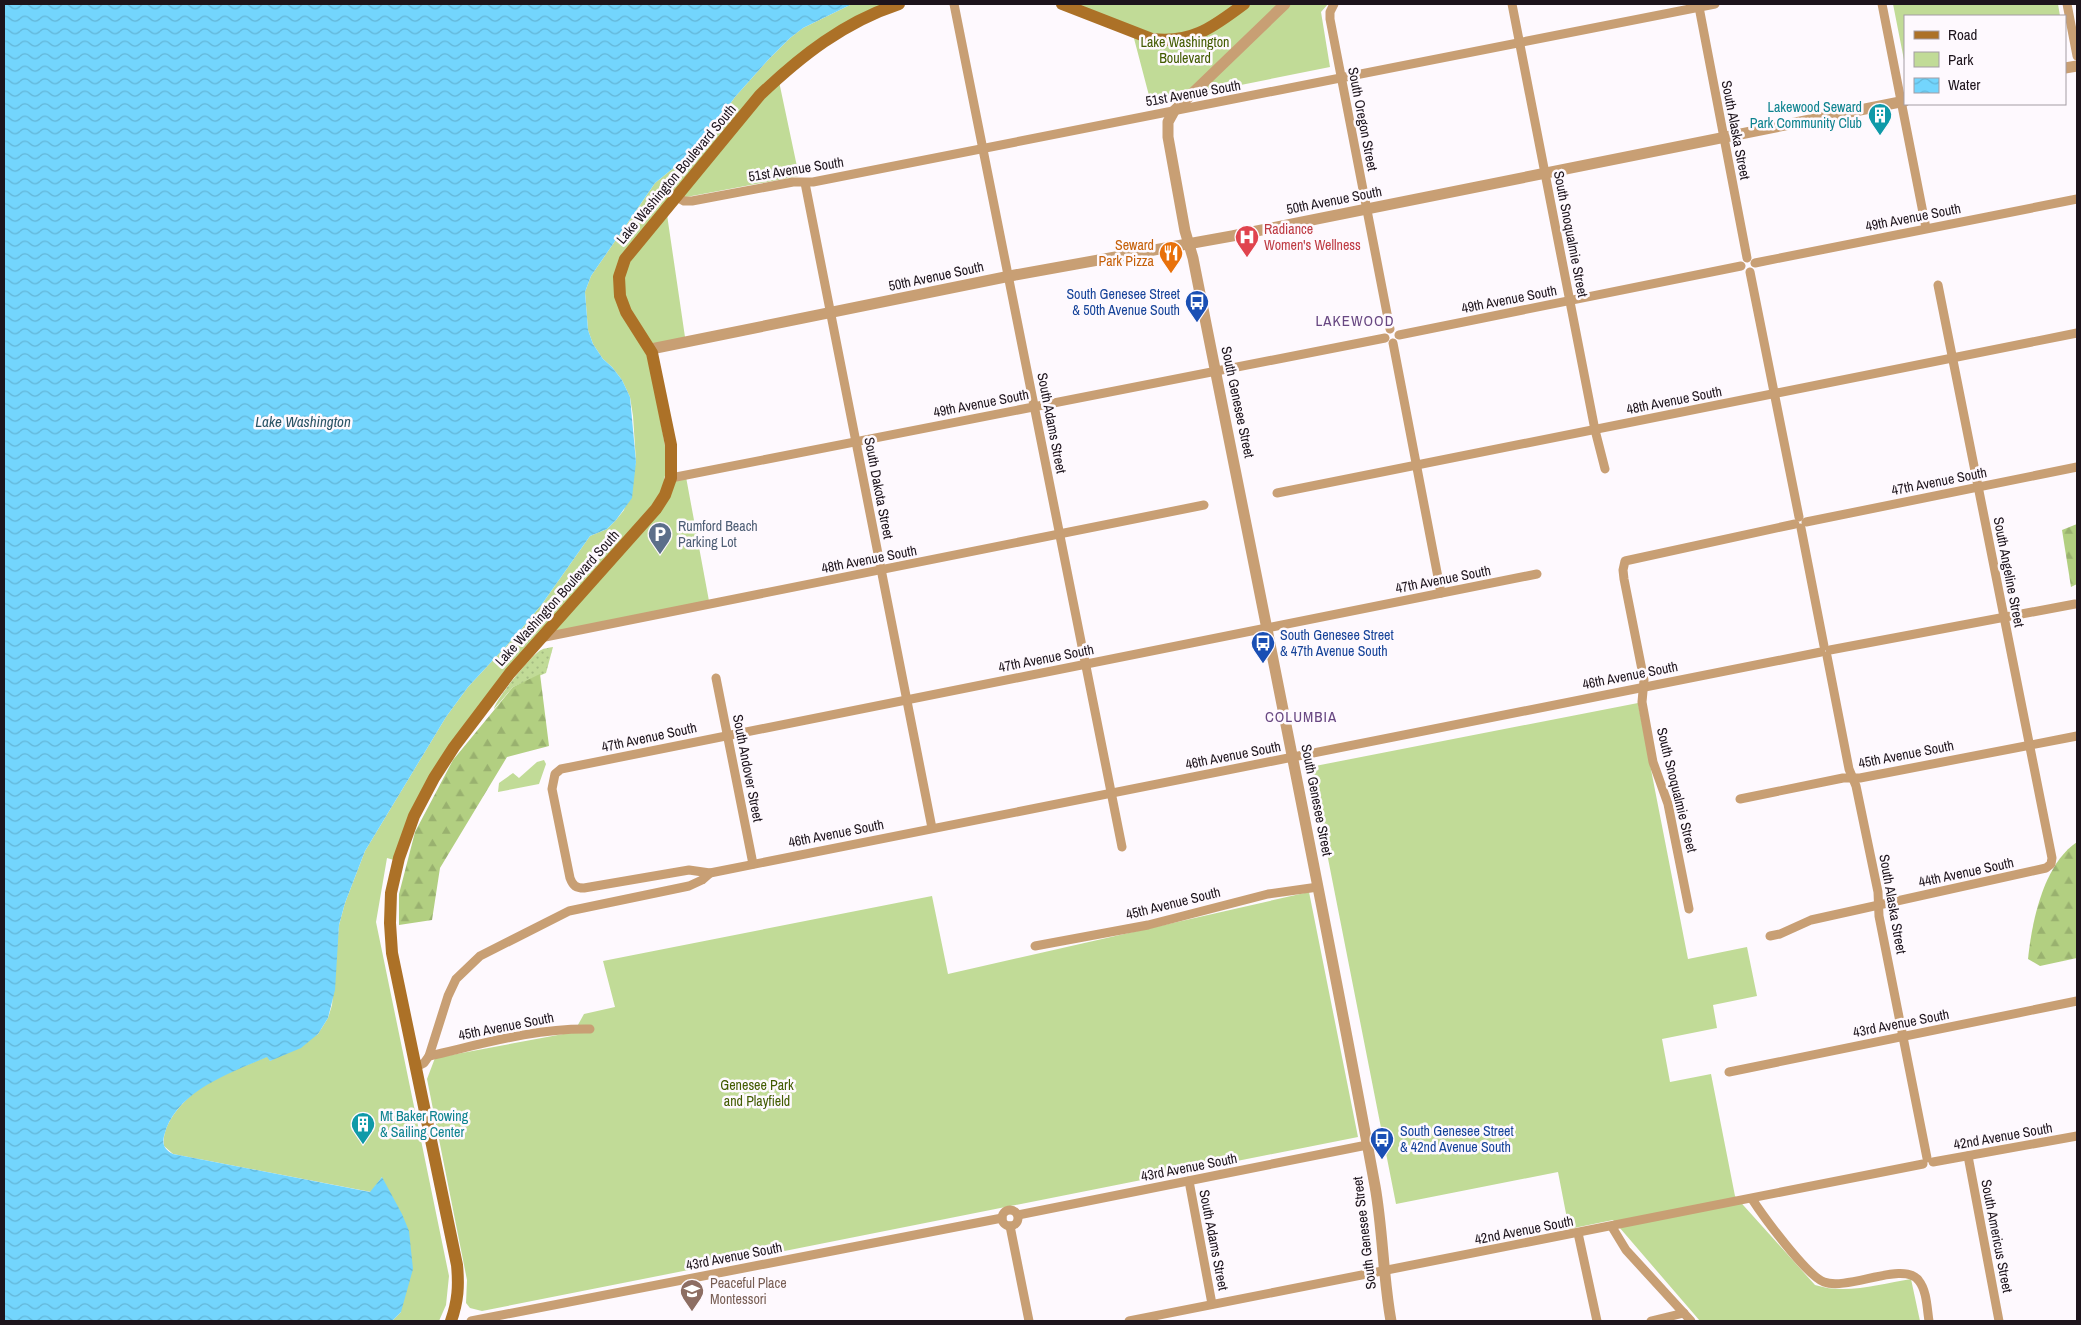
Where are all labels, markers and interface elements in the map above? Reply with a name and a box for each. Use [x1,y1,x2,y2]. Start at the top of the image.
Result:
legend [1904,15,2066,105]
text: Road [1948,24,1977,45]
park label: Lake Washington Boulevard [1141,33,1229,67]
text: Park [1948,49,1974,70]
street label: South Oregon Street [1344,66,1382,172]
text: Water [1948,74,1980,95]
street label: 51st Avenue South [1144,76,1242,110]
street label: South Alaska Street [1718,79,1754,181]
place label: Lakewood Seward Park Community Club [1750,98,1862,132]
street label: Lake Washington Boulevard South [612,100,740,248]
building icon: Lakewood Seward Park Community Club [1867,102,1893,136]
street label: 51st Avenue South [747,153,845,185]
street label: South Snoqualmie Street [1550,169,1592,299]
street label: 50th Avenue South [1285,182,1383,218]
street label: 49th Avenue South [1864,199,1962,235]
place label: Radiance Women's Wellness [1264,220,1361,254]
hospital icon: Radiance Women's Wellness [1234,224,1260,258]
place label: Seward Park Pizza [1098,236,1155,270]
restaurant icon: Seward Park Pizza [1158,240,1184,274]
street label: 50th Avenue South [887,257,985,295]
street label: 49th Avenue South [1460,281,1558,317]
place label: South Genesee Street & 50th Avenue South [1066,285,1180,319]
bus stop icon: South Genesee Street & 50th Avenue South [1184,289,1210,323]
district label: LAKEWOOD [1315,310,1395,331]
street label: South Genesee Street [1217,345,1259,459]
street label: South Adams Street [1033,371,1071,475]
street label: 48th Avenue South [1625,382,1723,418]
street label: 49th Avenue South [932,385,1030,421]
water label: Lake Washington [255,411,351,432]
street label: South Dakota Street [860,436,898,540]
street label: 47th Avenue South [1890,463,1988,499]
street label: South Angeline Street [1990,515,2028,629]
place label: Rumford Beach Parking Lot [678,517,758,551]
parking icon: Rumford Beach Parking Lot [647,521,673,555]
street label: Lake Washington Boulevard South [491,526,623,670]
street label: 48th Avenue South [820,541,918,577]
street label: 47th Avenue South [1394,561,1492,597]
place label: South Genesee Street & 47th Avenue South [1280,626,1394,660]
bus stop icon: South Genesee Street & 47th Avenue South [1250,630,1276,664]
street label: 47th Avenue South [997,640,1095,676]
street label: 46th Avenue South [1581,657,1679,693]
district label: COLUMBIA [1265,706,1337,727]
street label: South Andover Street [729,713,767,823]
street label: 47th Avenue South [600,718,698,756]
street label: South Snoqualmie Street [1653,726,1701,854]
street label: 45th Avenue South [1857,736,1955,772]
street label: 46th Avenue South [1184,737,1282,773]
street label: South Genesee Street [1297,743,1337,857]
street label: 46th Avenue South [787,815,885,851]
street label: South Alaska Street [1875,853,1911,955]
street label: 44th Avenue South [1917,853,2015,891]
street label: 45th Avenue South [1124,883,1222,923]
street label: 43rd Avenue South [1851,1005,1951,1041]
street label: 45th Avenue South [457,1008,555,1044]
park label: Genesee Park and Playfield [720,1076,794,1110]
place label: Mt Baker Rowing & Sailing Center [380,1107,469,1141]
building icon: Mt Baker Rowing & Sailing Center [350,1111,376,1145]
street label: 42nd Avenue South [1952,1118,2054,1154]
place label: South Genesee Street & 42nd Avenue South [1400,1122,1514,1156]
bus stop icon: South Genesee Street & 42nd Avenue South [1369,1126,1395,1160]
street label: 43rd Avenue South [1139,1149,1239,1185]
street label: South Genesee Street [1348,1176,1380,1290]
street label: South Americus Street [1977,1178,2017,1294]
street label: South Adams Street [1195,1188,1233,1292]
street label: 42nd Avenue South [1473,1212,1575,1248]
street label: 43rd Avenue South [684,1238,784,1274]
place label: Peaceful Place Montessori [710,1274,787,1308]
school or university icon: Peaceful Place Montessori [679,1278,705,1312]

